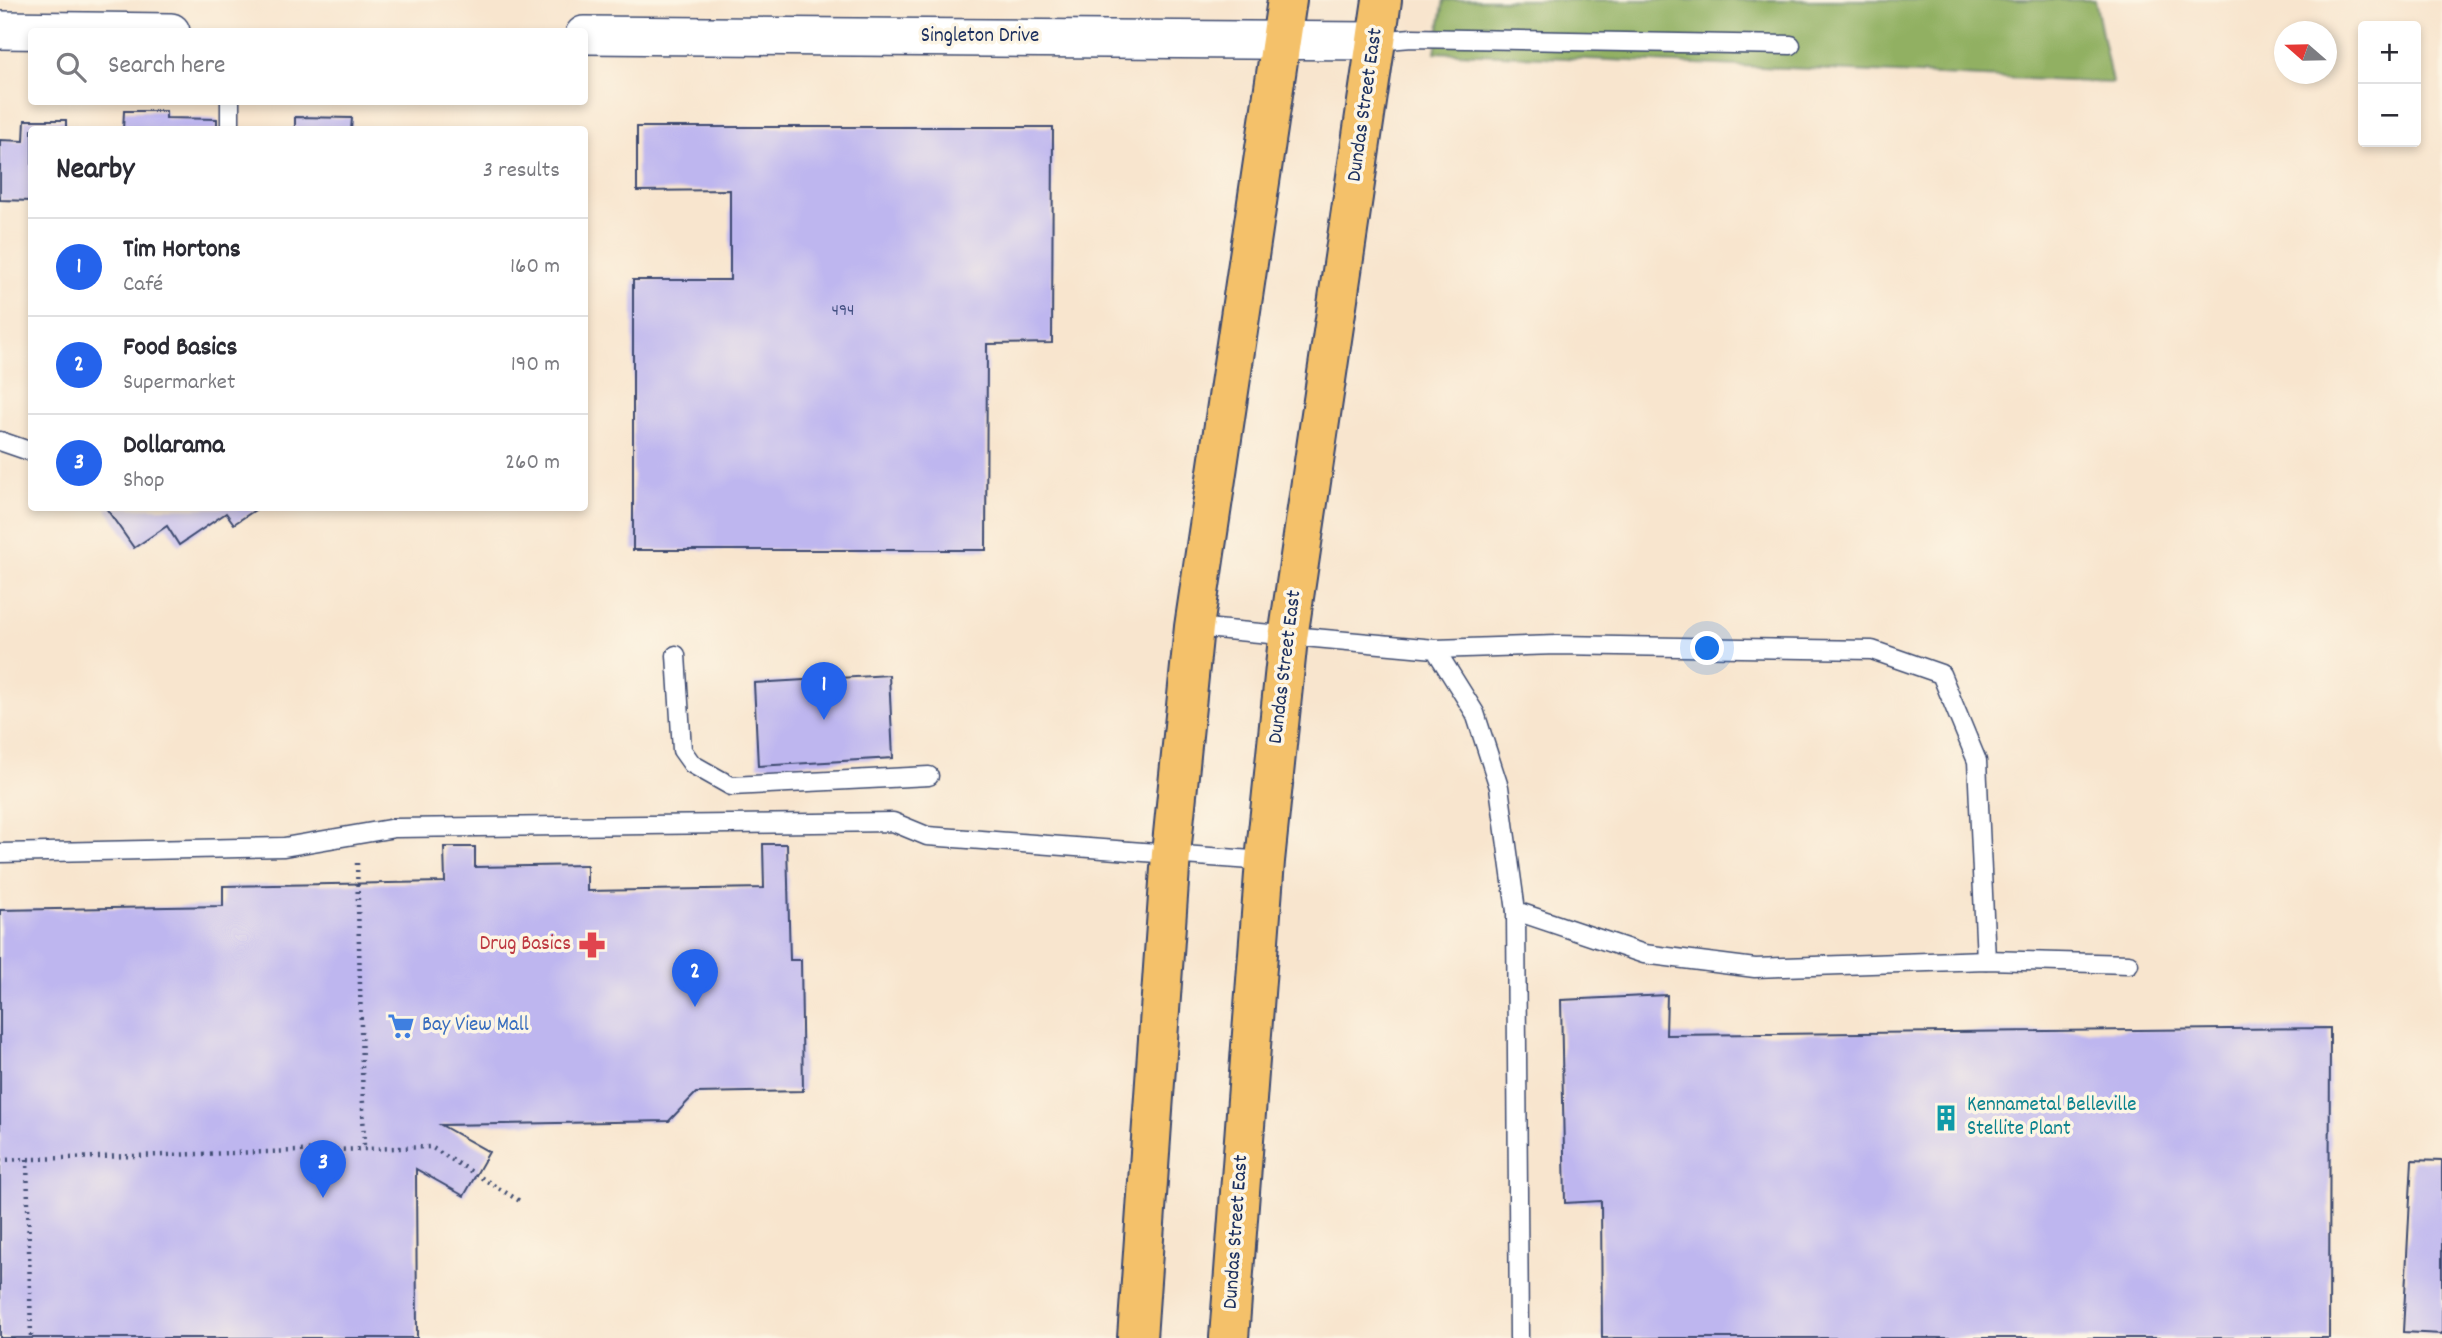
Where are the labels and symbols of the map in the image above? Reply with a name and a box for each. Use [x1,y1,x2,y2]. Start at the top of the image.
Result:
north arrow [2274,21,2337,84]
street label: Singleton Drive [921,22,1039,52]
street label: Dundas Street East [1340,26,1392,184]
house number: 494 [831,299,855,324]
street label: Dundas Street East [1262,588,1310,746]
your location [1690,631,1724,665]
pin: 1 [801,662,847,720]
place label: Drug Basics [480,930,571,960]
pharmacy icon: Drug Basics [577,930,607,960]
pin: 2 [672,949,718,1007]
supermarket icon: Bay View Mall [386,1011,416,1041]
place label: Bay View Mall [422,1011,529,1041]
place label: Kennametal Belleville Stellite Plant [1967,1091,2137,1145]
building icon: Kennametal Belleville Stellite Plant [1931,1103,1961,1133]
pin: 3 [300,1140,346,1198]
street label: Dundas Street East [1217,1154,1257,1310]

